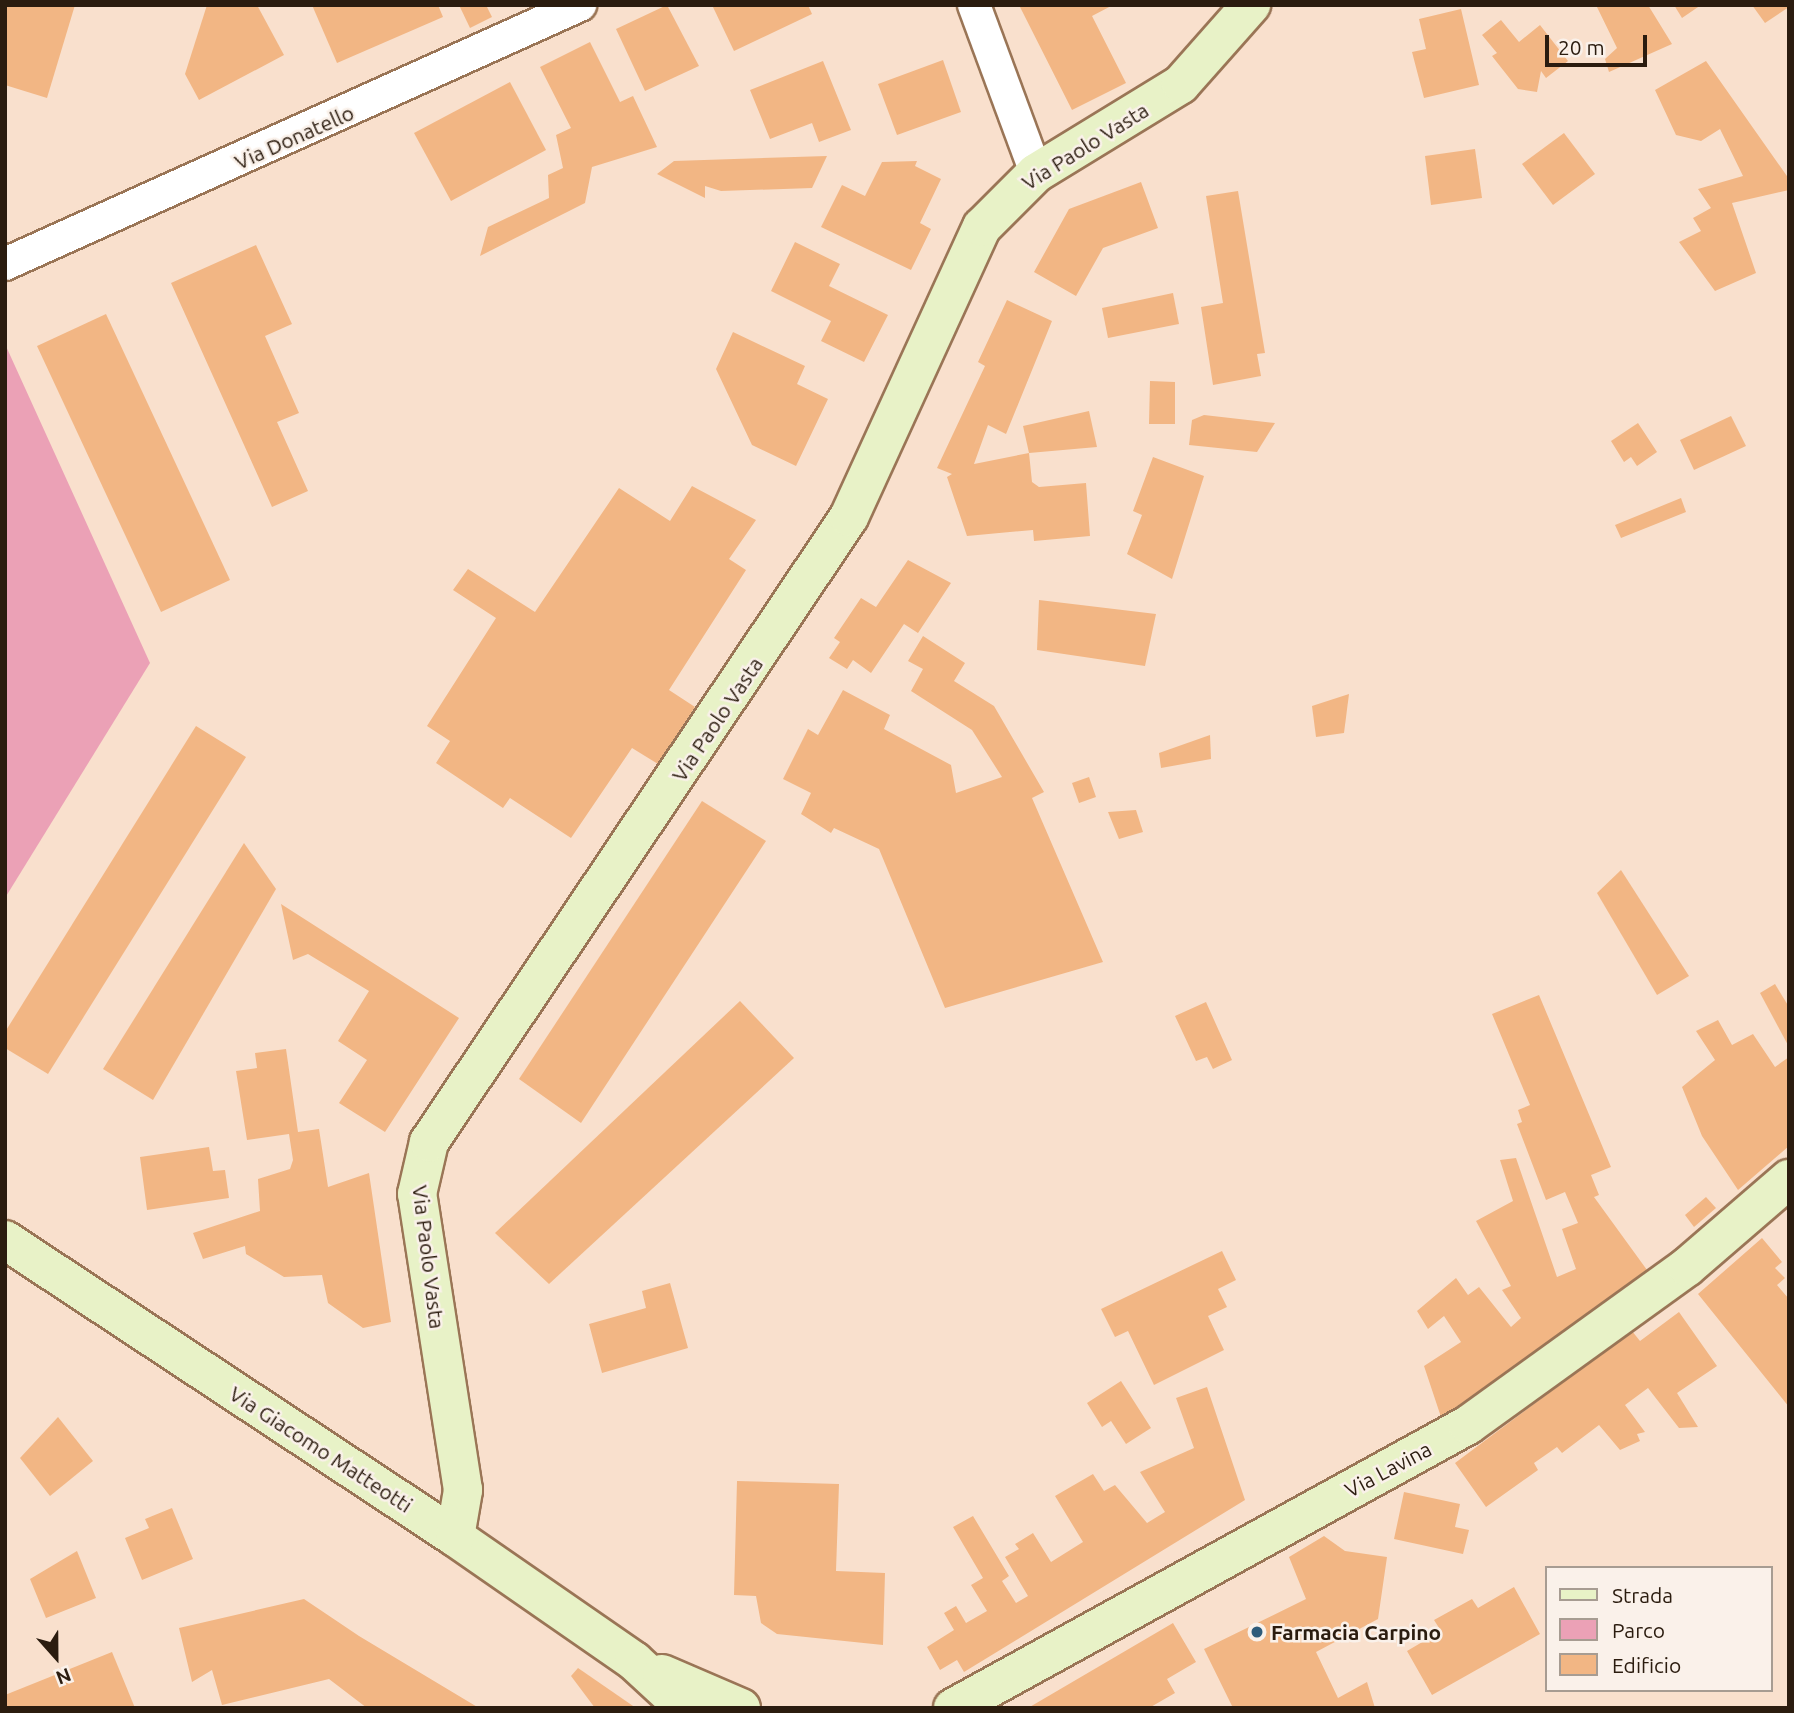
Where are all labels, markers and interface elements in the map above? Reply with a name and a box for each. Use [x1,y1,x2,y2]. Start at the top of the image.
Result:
scale bar [1549,21,1650,65]
text: 20 m [1558,35,1605,59]
street label: Via Paolo Vasta [1017,97,1153,195]
street label: Via Donatello [231,100,357,174]
street label: Via Paolo Vasta [666,652,768,786]
street label: Via Paolo Vasta [408,1184,450,1330]
street label: Via Giacomo Matteotti [225,1381,417,1517]
street label: Via Lavina [1340,1436,1436,1502]
legend [1546,1566,1773,1692]
text: Strada [1612,1583,1673,1607]
text: Parco [1612,1618,1665,1642]
place label: Farmacia Carpino [1271,1619,1441,1645]
north arrow [21,1622,91,1692]
marker: Farmacia Carpino [1249,1624,1265,1640]
text: Edificio [1612,1653,1681,1677]
text: N [53,1664,74,1689]

